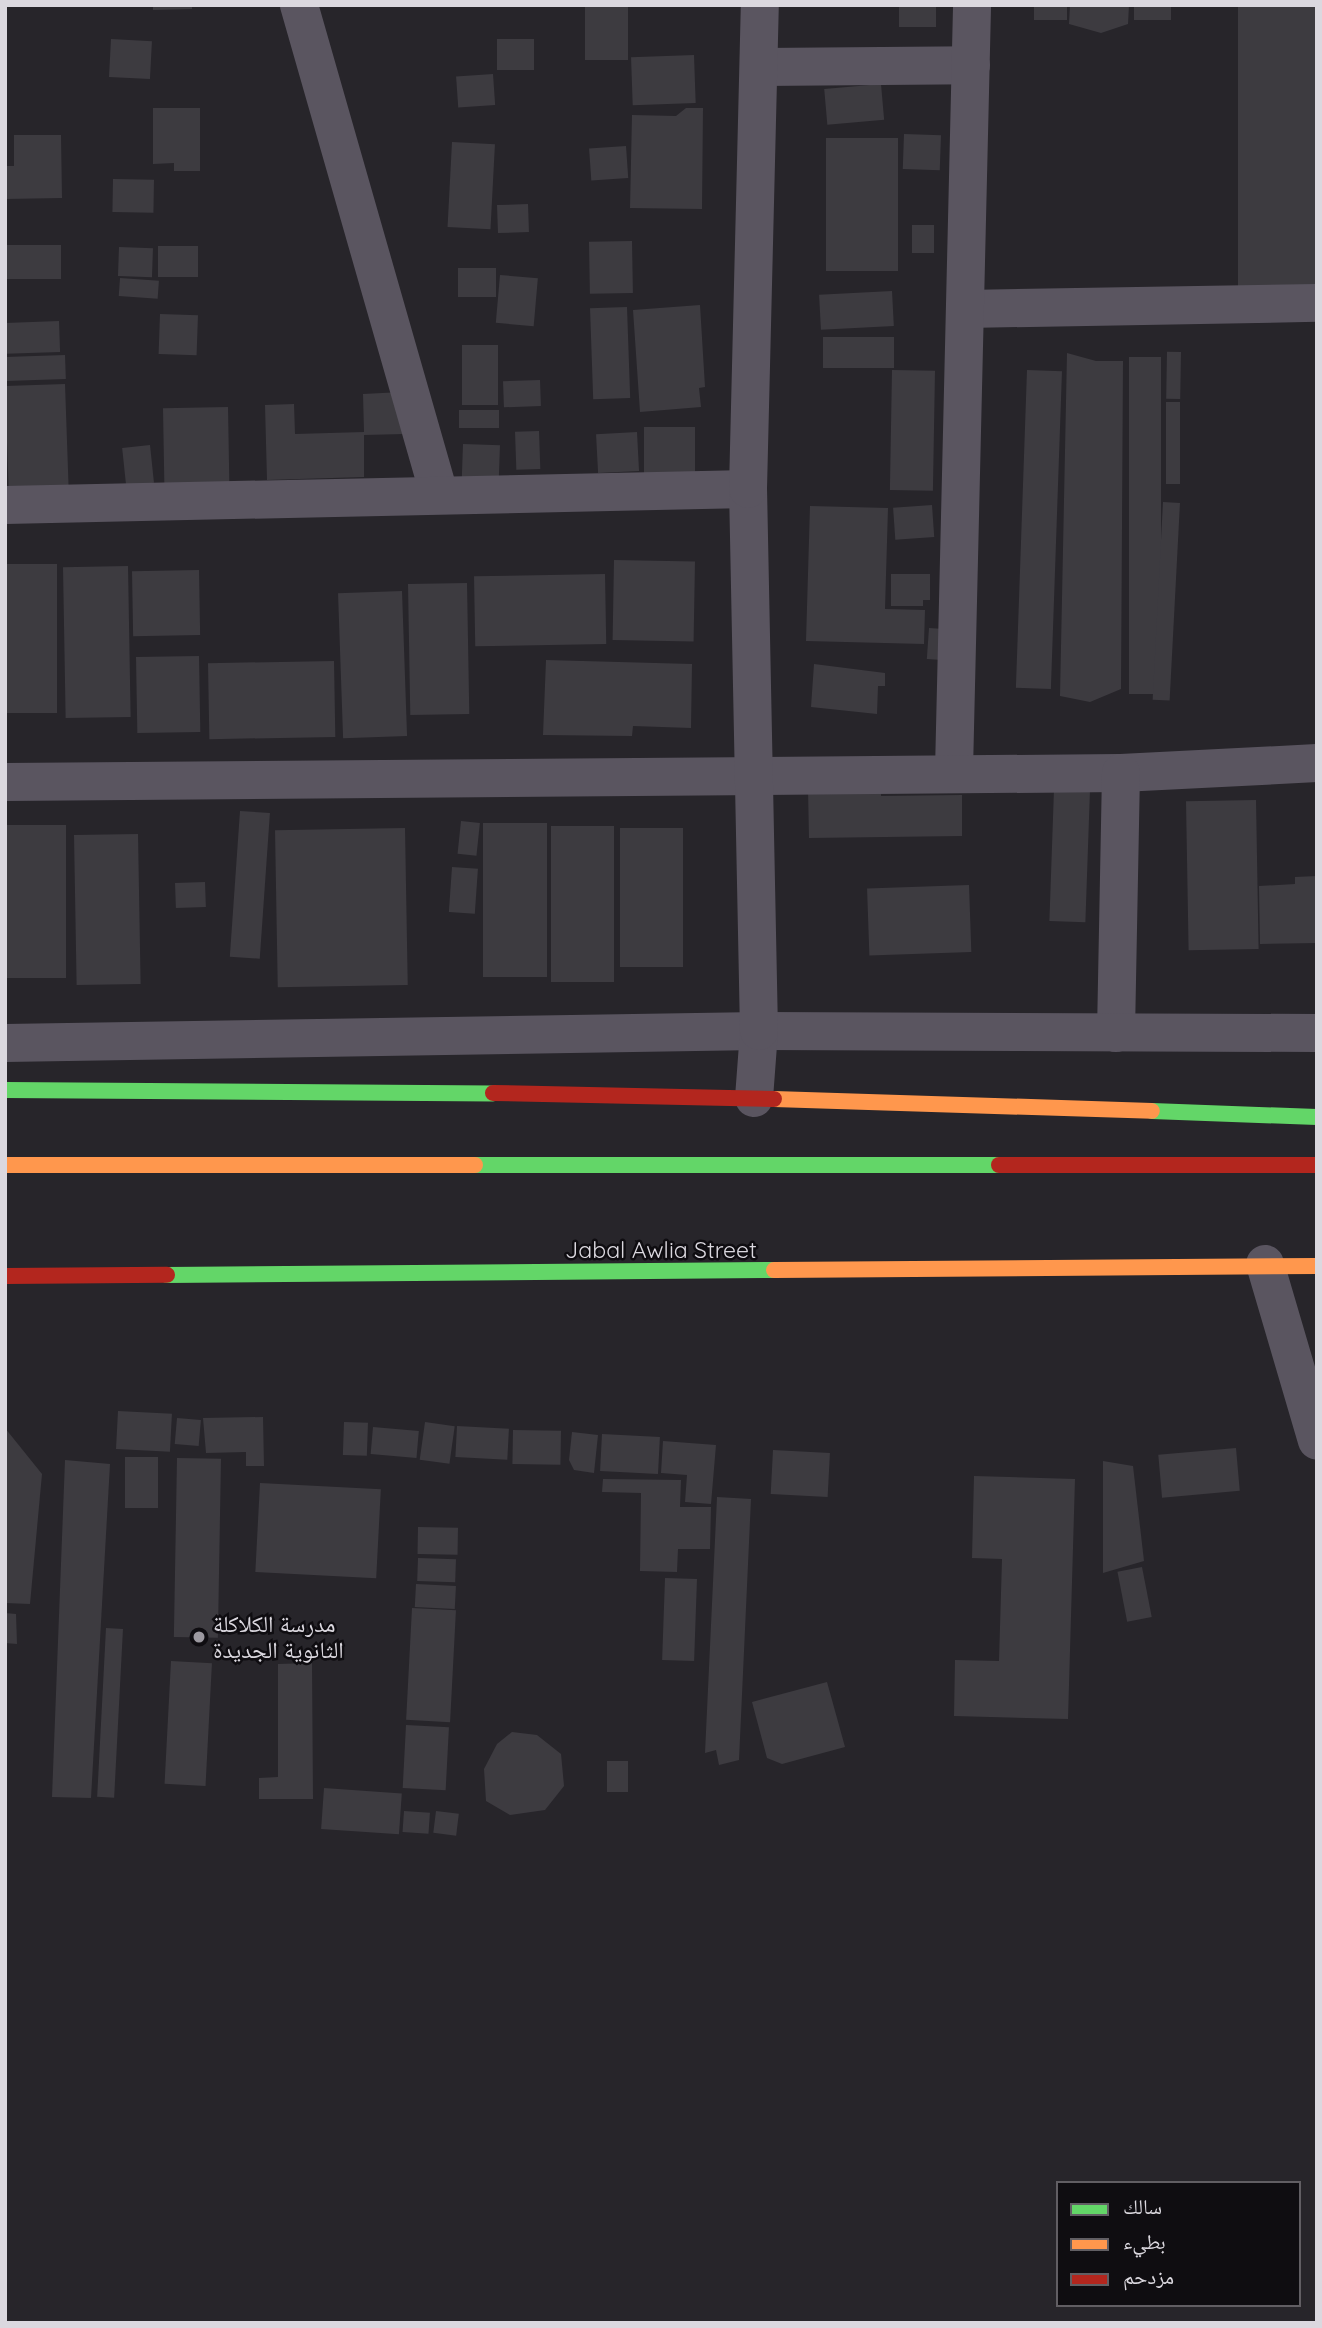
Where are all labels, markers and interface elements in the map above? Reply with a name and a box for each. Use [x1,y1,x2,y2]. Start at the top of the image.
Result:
street label: Jabal Awlia Street [565,1236,757,1264]
place label: مدرسة الكلاكلة الثانوية الجديدة [213,1610,344,1664]
marker: مدرسة الكلاكلة الثانوية الجديدة [191,1629,207,1645]
legend [1056,2181,1301,2307]
text: سالك [1123,2193,1162,2219]
text: بطيء [1123,2228,1166,2254]
text: مزدحم [1123,2263,1174,2289]

